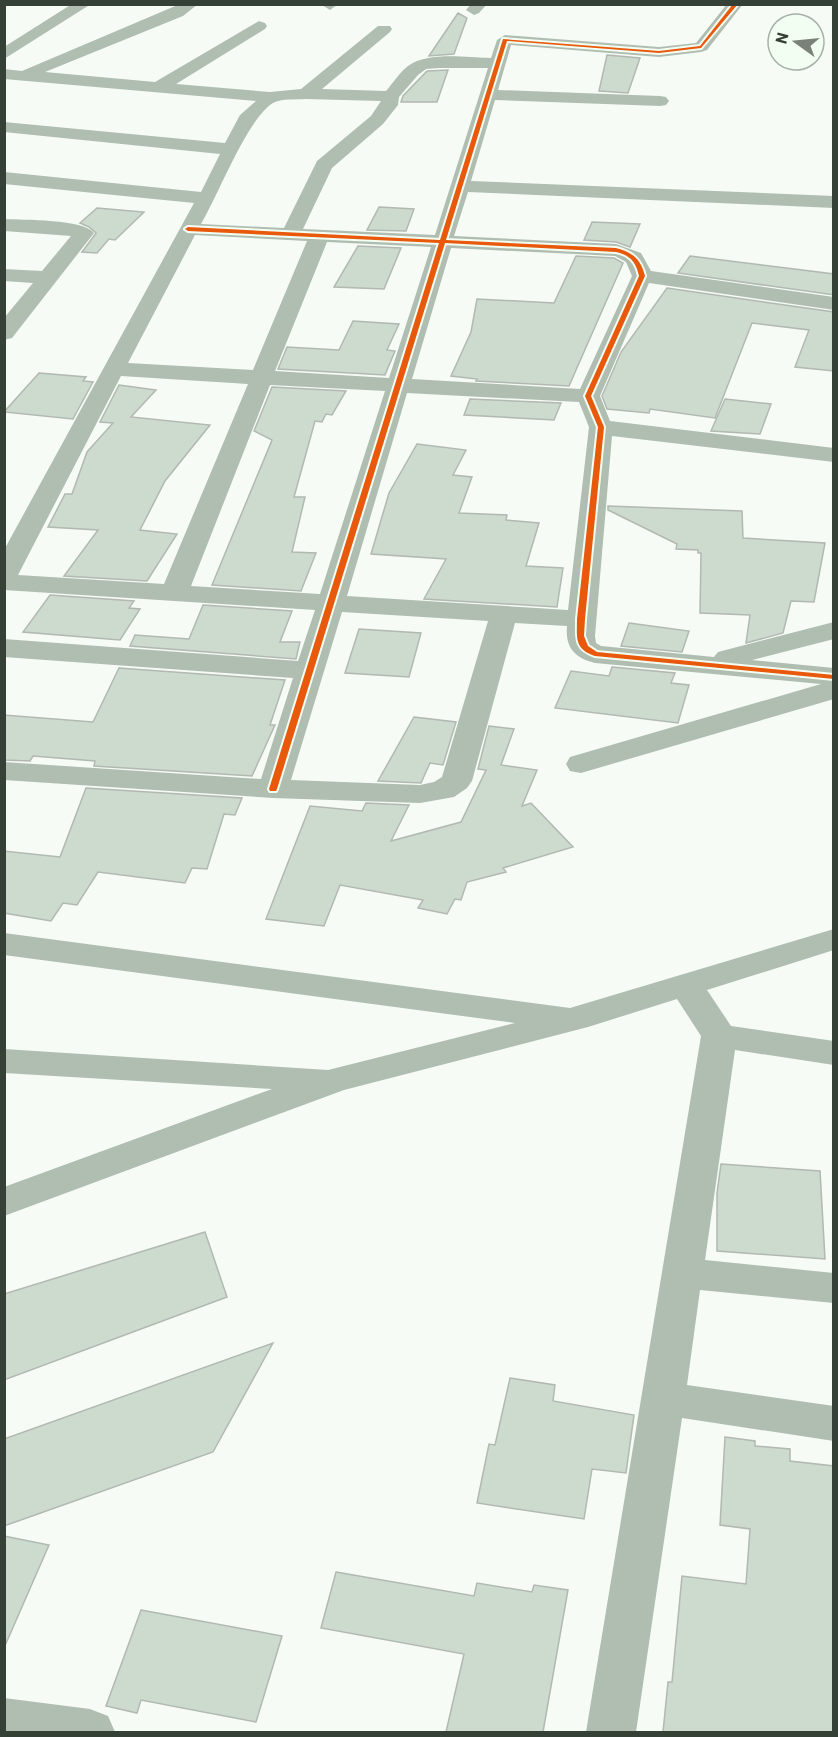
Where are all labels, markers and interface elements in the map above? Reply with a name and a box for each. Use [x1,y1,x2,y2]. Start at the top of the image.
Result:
north arrow [766,12,826,72]
text: N [770,30,792,46]

